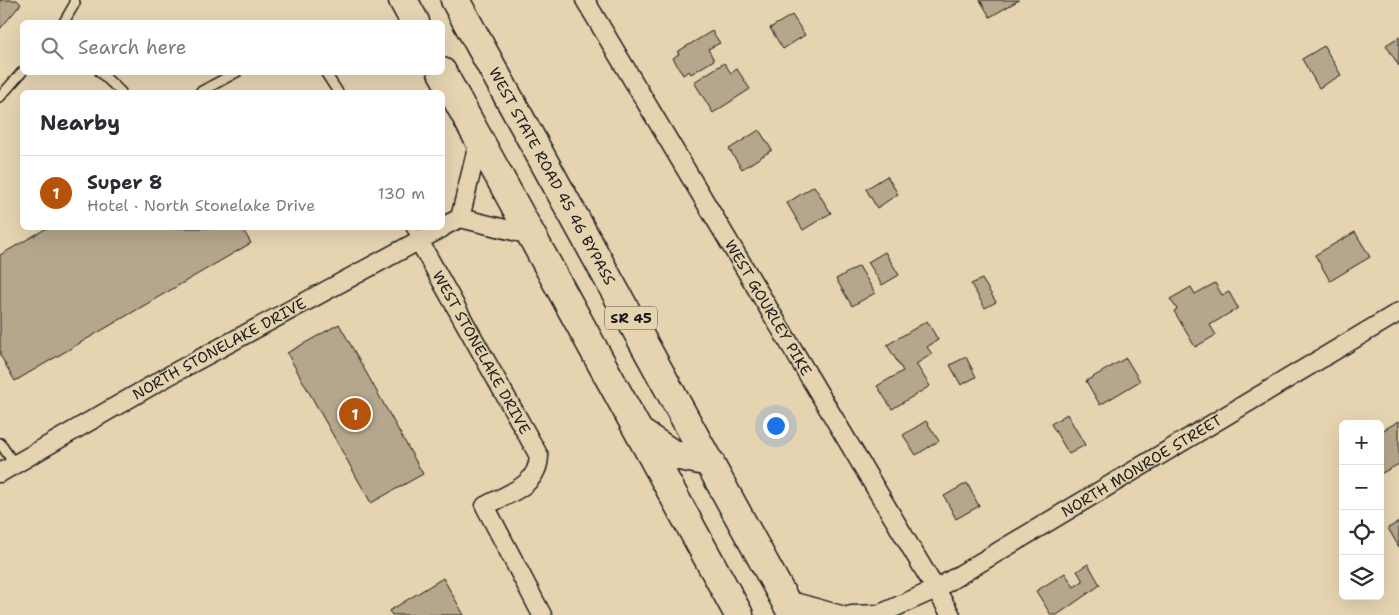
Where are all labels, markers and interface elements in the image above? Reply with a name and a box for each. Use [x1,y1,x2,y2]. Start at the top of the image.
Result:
search box [20,20,445,75]
icon: search [38,34,66,62]
text: Search here [78,35,187,60]
street label: WEST STATE ROAD 45 46 BYPASS [484,64,620,288]
text: Nearby [40,109,120,137]
text: Super 8 [87,170,162,195]
text: 1 [52,183,60,204]
text: 130 m [378,183,425,204]
text: Hotel · North Stonelake Drive [87,195,315,216]
street label: WEST GOURLEY PIKE [720,236,816,379]
street label: WEST STONELAKE DRIVE [428,267,535,438]
street label: NORTH STONELAKE DRIVE [129,293,310,405]
road number: SR 45 [605,306,657,330]
pin: 1 [339,395,371,433]
street label: NORTH MONROE STREET [1058,410,1226,522]
your location [763,413,789,439]
map controls [1339,420,1384,600]
button: + [1339,420,1384,465]
button: − [1339,465,1384,510]
button: locate [1339,510,1384,555]
button: layers [1339,555,1384,600]

